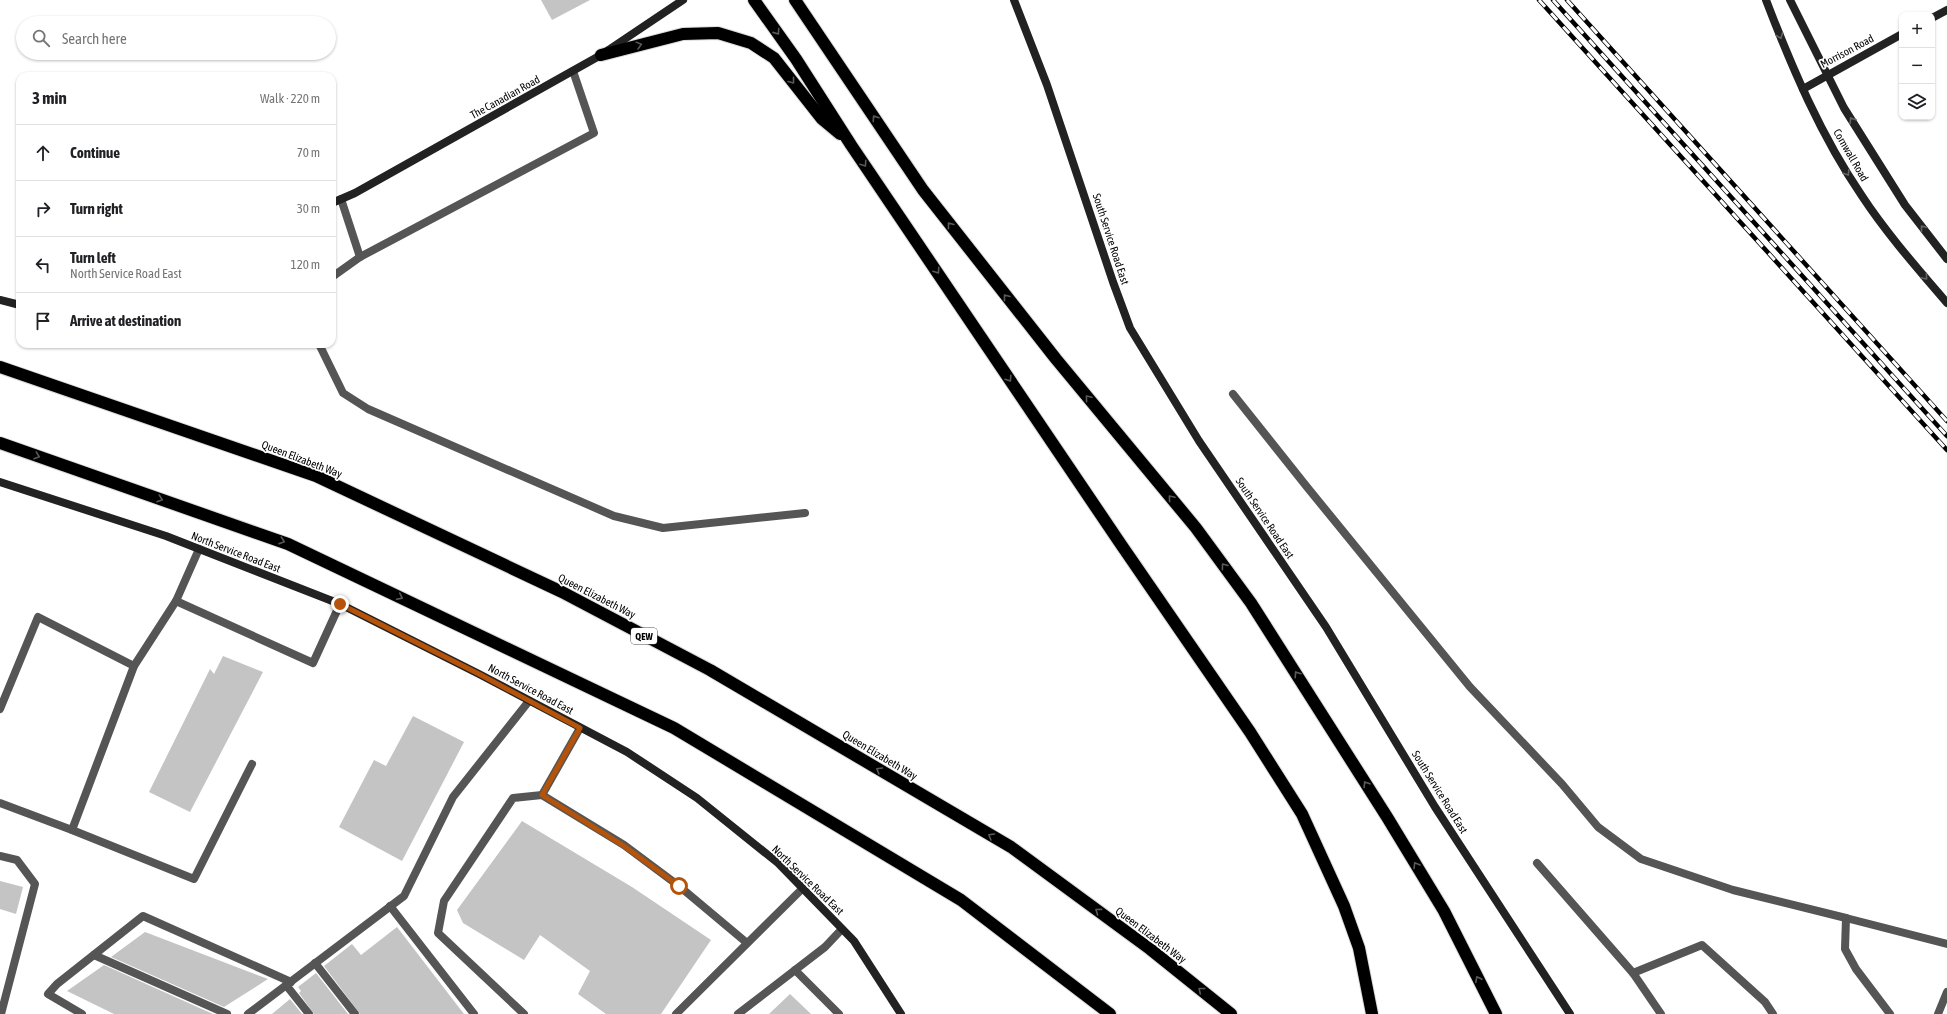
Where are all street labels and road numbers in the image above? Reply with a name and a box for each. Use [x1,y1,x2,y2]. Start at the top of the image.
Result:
street label: Morrison Road [1818,32,1876,70]
street label: The Canadian Road [468,73,542,121]
street label: Cornwall Road [1831,127,1871,183]
street label: South Service Road East [1091,192,1131,286]
street label: Queen Elizabeth Way [260,438,344,480]
street label: South Service Road East [1233,475,1297,561]
street label: North Service Road East [190,529,282,575]
street label: Queen Elizabeth Way [556,571,638,621]
road number: QEW [631,628,657,644]
street label: North Service Road East [486,661,576,717]
street label: Queen Elizabeth Way [840,728,920,782]
street label: South Service Road East [1410,749,1470,835]
street label: North Service Road East [770,843,846,917]
street label: Queen Elizabeth Way [1113,905,1189,966]

